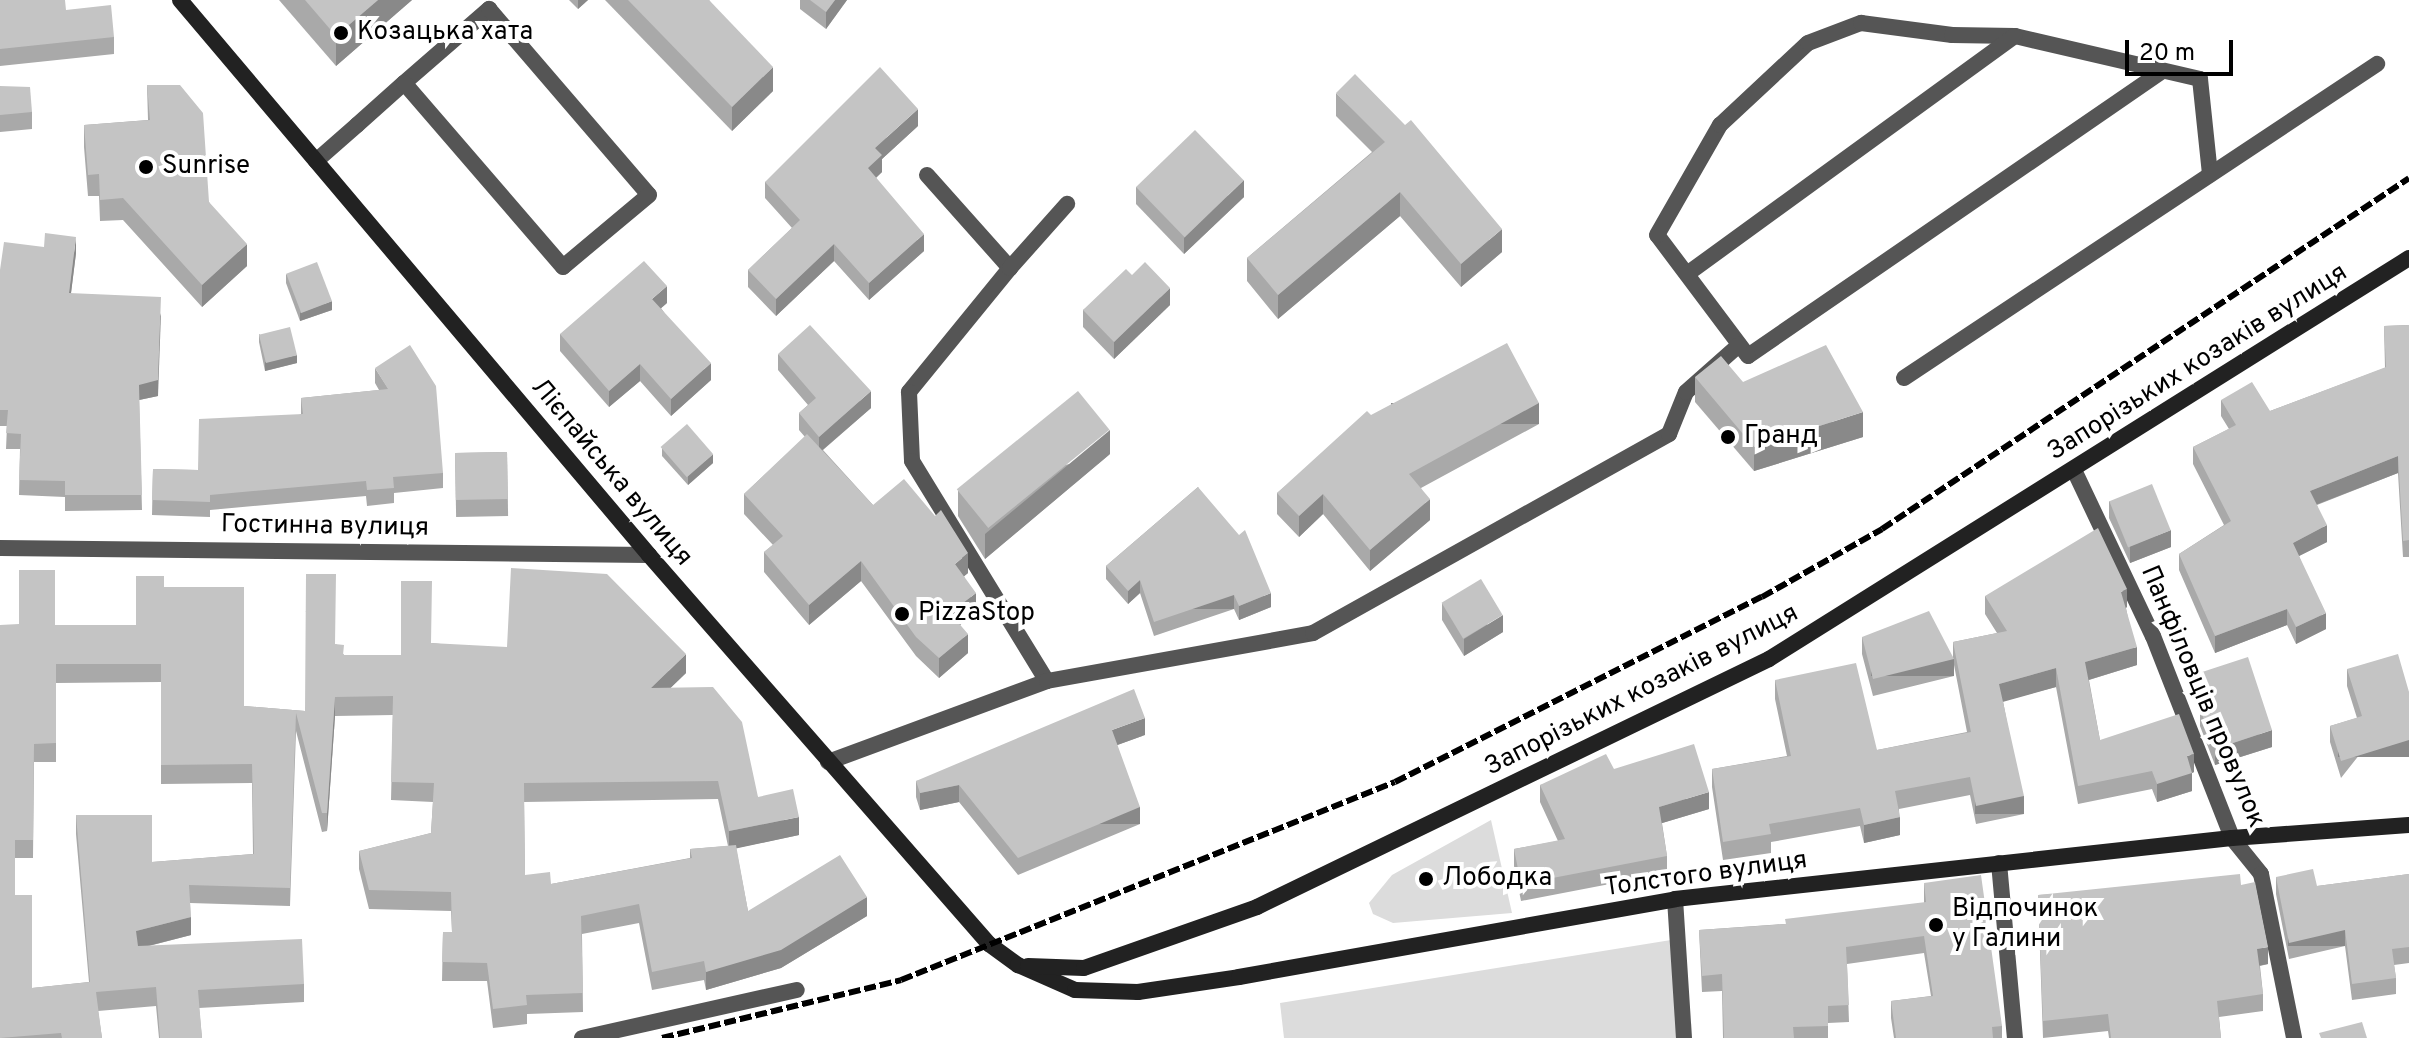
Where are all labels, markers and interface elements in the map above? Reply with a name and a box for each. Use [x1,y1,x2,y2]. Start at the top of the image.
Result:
place label: Козацька хата [357,17,533,49]
marker: Козацька хата [332,24,350,42]
scale bar [2129,24,2237,74]
text: 20 m [2139,39,2195,69]
place label: Sunrise [162,151,250,183]
marker: Sunrise [137,158,155,176]
street label: Запорізьких козаків вулиця [2042,258,2354,468]
street label: Лієпайська вулиця [523,373,699,573]
place label: Гранд [1744,421,1818,453]
marker: Гранд [1719,428,1737,446]
street label: Гостинна вулиця [221,510,429,544]
street label: Панфіловців провулок [2133,561,2271,833]
place label: PizzaStop [918,598,1035,630]
street label: Запорізьких козаків вулиця [1480,598,1804,784]
marker: PizzaStop [893,605,911,623]
street label: Толстого вулиця [1603,845,1809,905]
place label: Лободка [1442,863,1552,895]
marker: Лободка [1417,870,1435,888]
place label: Відпочинок у Галини [1952,894,2098,956]
marker: Відпочинок у Галини [1927,916,1945,934]

